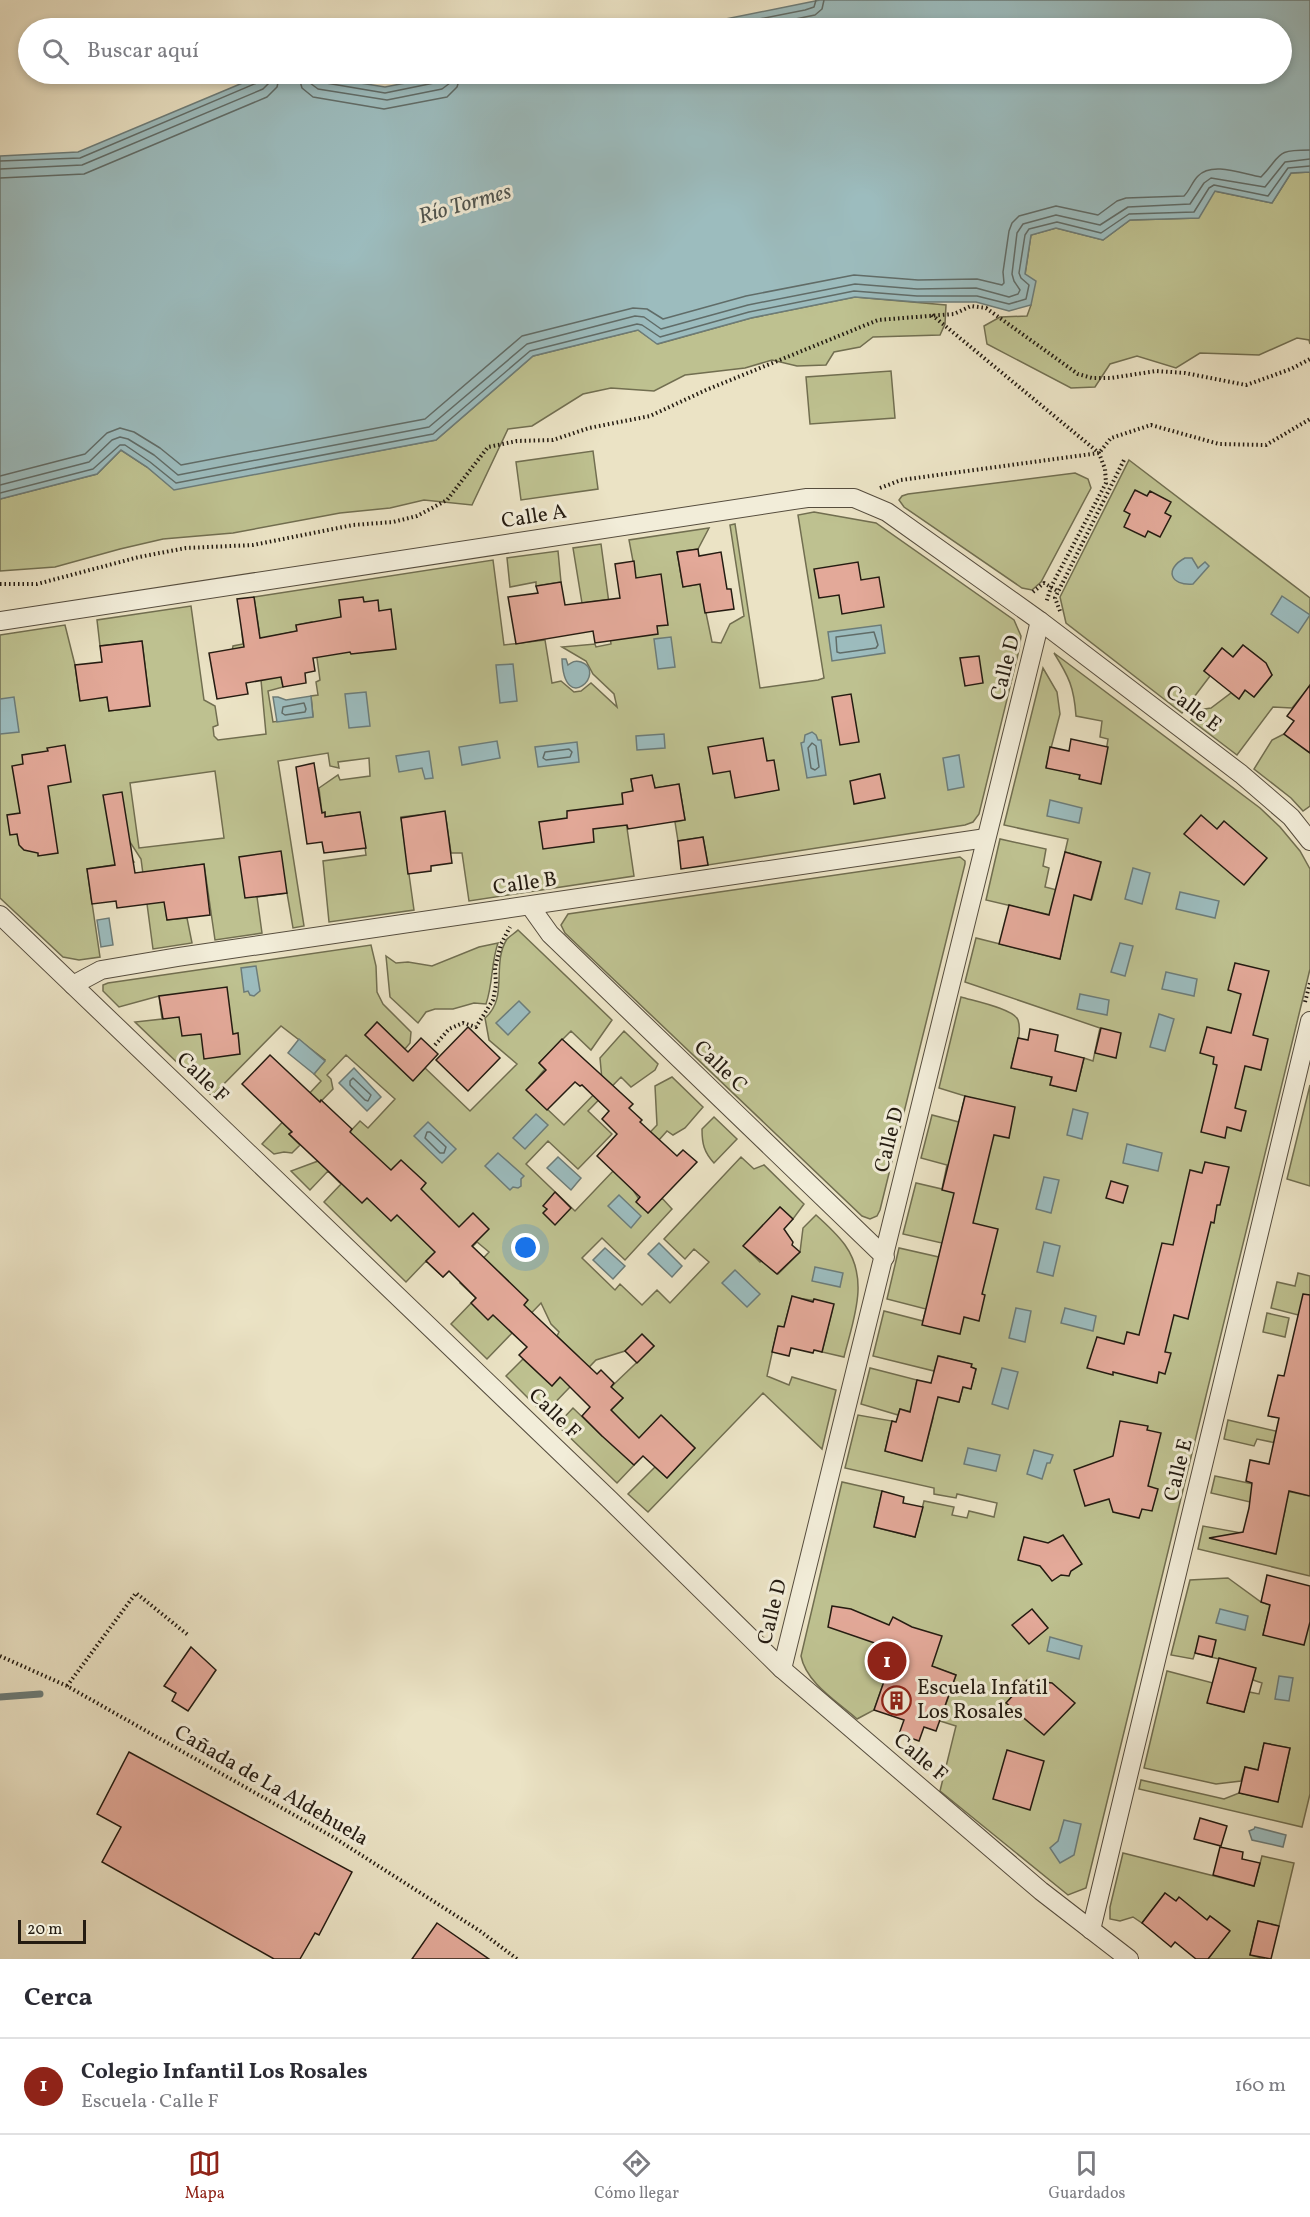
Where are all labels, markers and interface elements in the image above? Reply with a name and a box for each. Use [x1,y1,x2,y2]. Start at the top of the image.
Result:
search box [18,18,1292,84]
icon: search [39,35,72,68]
text: Buscar aquí [87,36,199,67]
water label: Río Tormes [415,177,515,233]
street label: Calle A [499,498,569,536]
street label: Calle D [984,632,1028,704]
street label: Calle E [1159,678,1227,740]
street label: Calle B [491,865,559,903]
street label: Calle C [687,1034,753,1100]
street label: Calle F [169,1046,235,1110]
street label: Calle D [868,1104,912,1176]
your location [511,1233,540,1262]
street label: Calle F [521,1382,587,1446]
street label: Calle E [1157,1436,1201,1504]
street label: Calle D [751,1576,795,1648]
pin: 1 [868,1638,906,1684]
place label: Escuela Infatil Los Rosales [917,1674,1048,1727]
building icon: Escuela Infatil Los Rosales [880,1684,912,1716]
street label: Cañada de La Aldehuela [168,1718,374,1854]
street label: Calle F [887,1727,953,1789]
scale bar [18,1917,86,1944]
text: 20 m [27,1919,62,1941]
text: Cerca [24,1980,93,2016]
text: Colegio Infantil Los Rosales [81,2057,368,2088]
text: 1 [39,2072,48,2100]
text: 160 m [1234,2072,1286,2100]
text: Escuela · Calle F [81,2088,219,2116]
tab: Mapa [185,2147,225,2205]
tab: Cómo llegar [594,2147,679,2205]
tab: Guardados [1048,2147,1125,2205]

